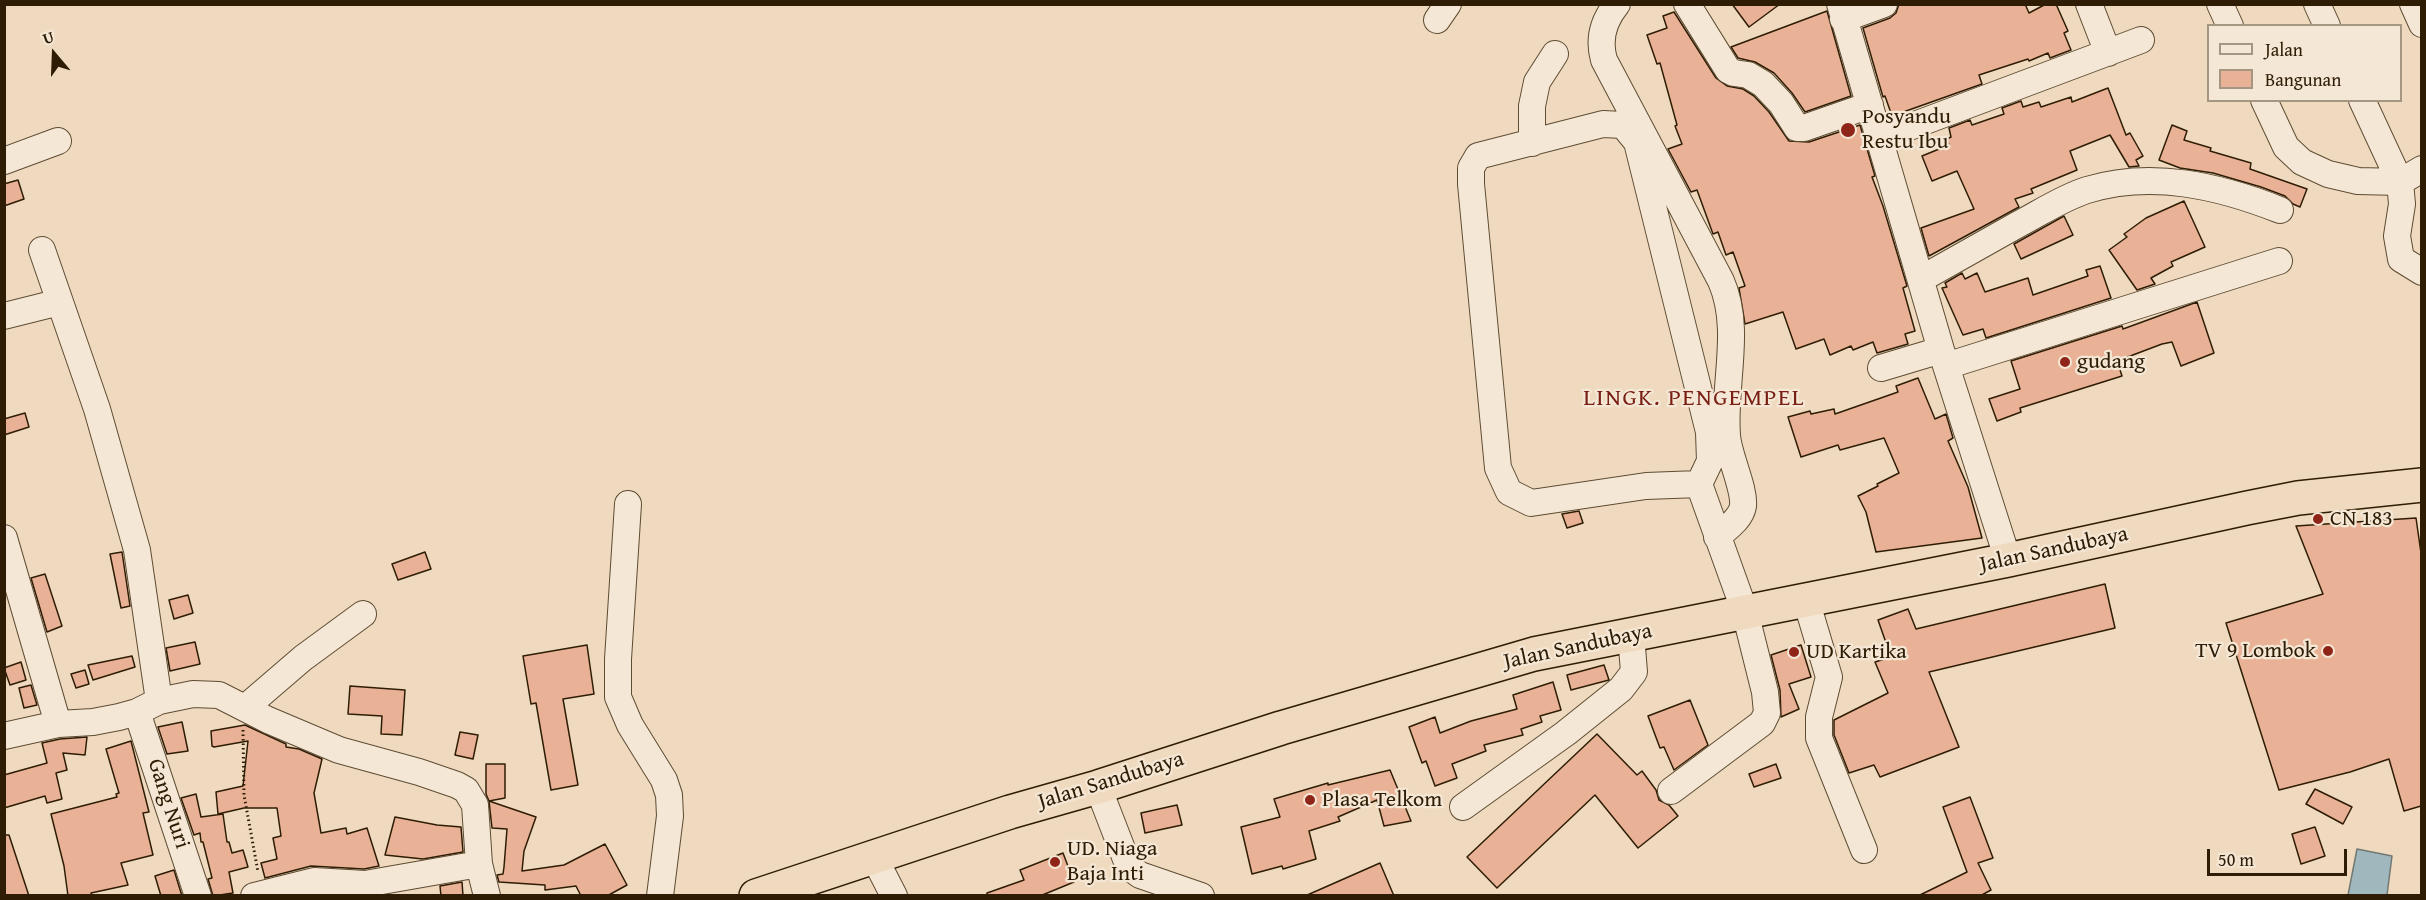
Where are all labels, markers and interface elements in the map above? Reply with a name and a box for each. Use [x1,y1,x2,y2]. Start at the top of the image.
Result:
north arrow [24,24,84,84]
text: U [39,24,57,50]
legend [2207,24,2402,102]
text: Jalan [2265,36,2303,63]
text: Bangunan [2265,66,2341,93]
place label: Posyandu Restu Ibu [1862,104,1951,156]
marker: Posyandu Restu Ibu [1839,121,1857,139]
place label: gudang [2077,349,2145,375]
marker: gudang [2058,355,2072,369]
district label: LINGK. PENGEMPEL [1583,385,1805,413]
place label: CN 183 [2330,506,2393,532]
marker: CN 183 [2311,512,2325,526]
street label: Jalan Sandubaya [1977,521,2131,579]
street label: Jalan Sandubaya [1501,618,1655,676]
place label: TV 9 Lombok [2195,638,2316,664]
place label: UD Kartika [1806,639,1907,665]
marker: TV 9 Lombok [2321,644,2335,658]
marker: UD Kartika [1787,645,1801,659]
street label: Jalan Sandubaya [1035,746,1187,816]
street label: Gang Nuri [141,756,195,852]
place label: Plasa Telkom [1322,787,1442,813]
marker: Plasa Telkom [1303,793,1317,807]
place label: UD. Niaga Baja Inti [1067,836,1157,888]
scale bar [2210,837,2350,875]
text: 50 m [2218,846,2254,873]
marker: UD. Niaga Baja Inti [1048,855,1062,869]

